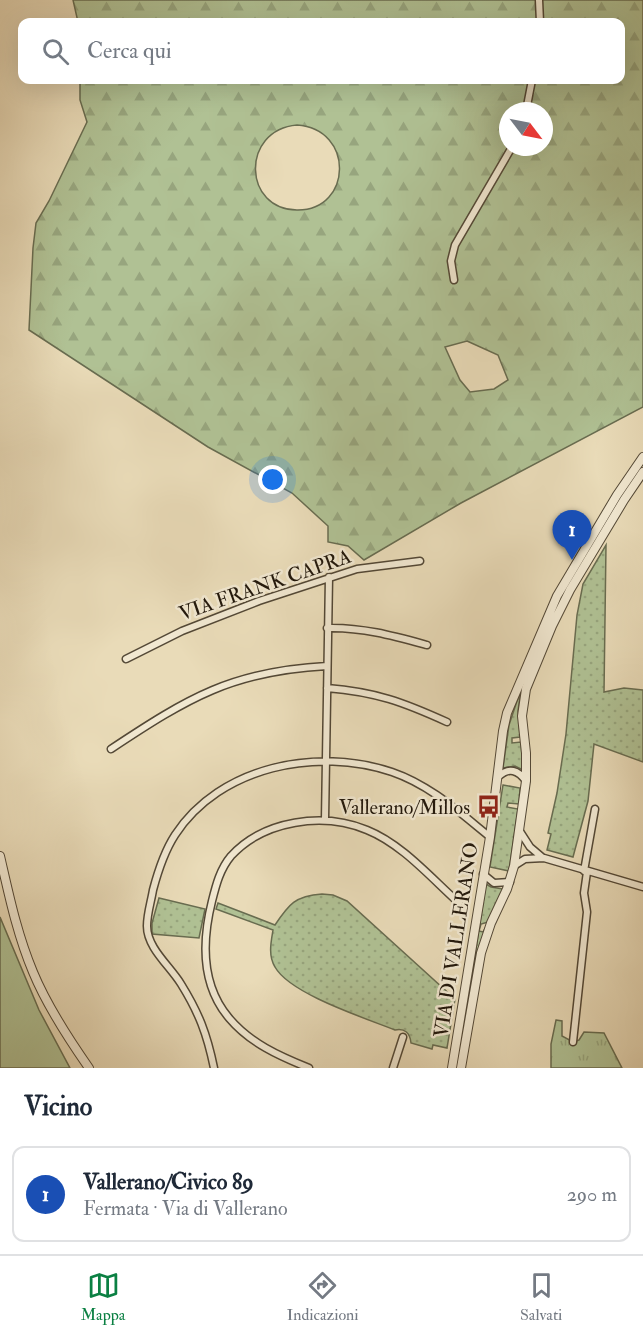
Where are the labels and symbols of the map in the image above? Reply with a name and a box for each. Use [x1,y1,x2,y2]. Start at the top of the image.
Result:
north arrow [499,102,553,156]
your location [258,465,287,494]
pin: 1 [552,510,592,560]
street label: VIA FRANK CAPRA [175,544,355,626]
bus stop icon: Vallerano/Millos [475,794,501,820]
place label: Vallerano/Millos [339,795,470,820]
street label: VIA DI VALLERANO [428,840,484,1040]

